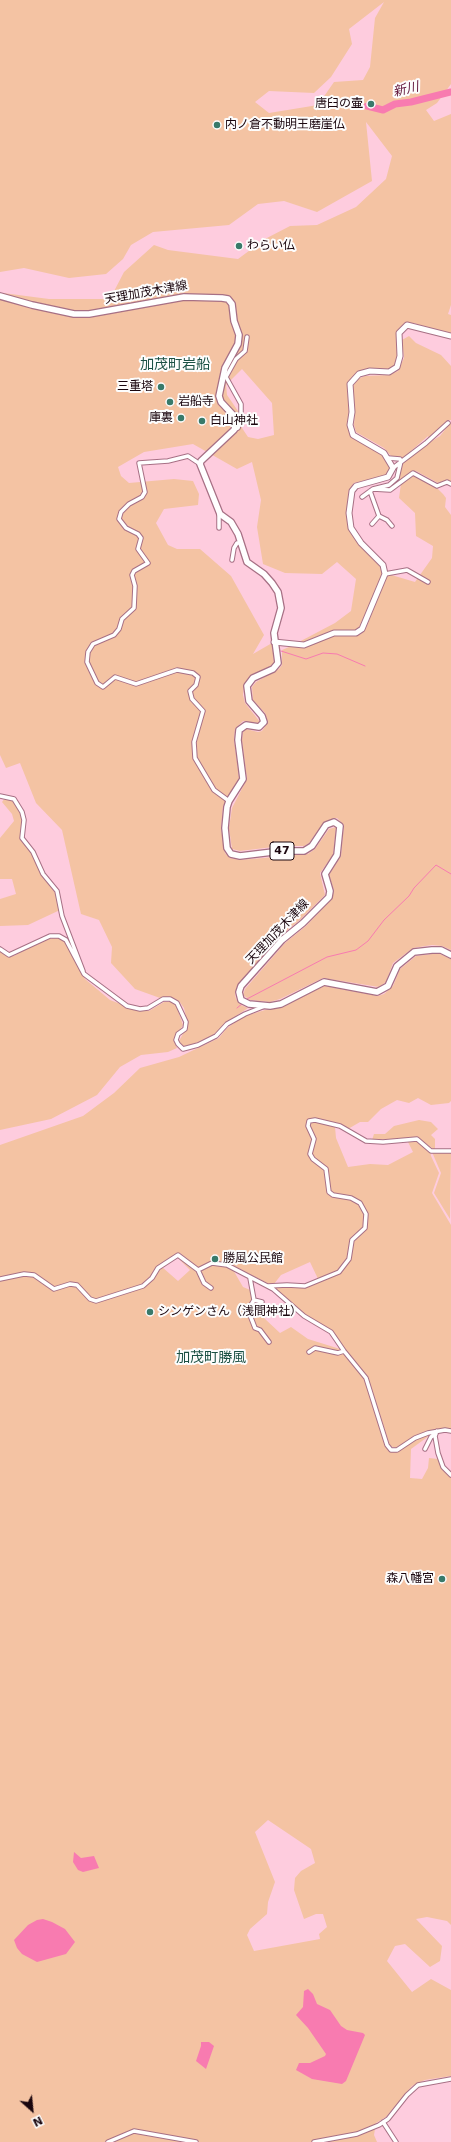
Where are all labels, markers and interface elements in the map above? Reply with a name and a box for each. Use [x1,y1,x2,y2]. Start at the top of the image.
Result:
water label: 新川 [392,79,420,101]
place label: 唐臼の壷 [315,97,363,111]
marker: 唐臼の壷 [366,99,376,109]
place label: 内ノ倉不動明王磨崖仏 [225,118,345,132]
marker: 内ノ倉不動明王磨崖仏 [212,120,222,130]
place label: わらい仏 [247,239,295,253]
marker: わらい仏 [234,241,244,251]
street label: 天理加茂木津線 [103,279,189,307]
district label: 加茂町岩船 [140,357,210,373]
place label: 三重塔 [117,380,153,394]
marker: 三重塔 [156,382,166,392]
place label: 岩船寺 [178,395,214,409]
marker: 岩船寺 [165,397,175,407]
place label: 庫裏 [149,411,173,425]
marker: 庫裏 [176,413,186,423]
place label: 白山神社 [210,414,258,428]
marker: 白山神社 [197,416,207,426]
road number: 47 [270,842,294,860]
street label: 天理加茂木津線 [244,897,312,967]
place label: 勝風公民館 [223,1252,283,1266]
marker: 勝風公民館 [210,1254,220,1264]
place label: シンゲンさん（浅間神社） [158,1305,302,1319]
marker: シンゲンさん（浅間神社） [145,1307,155,1317]
district label: 加茂町勝風 [176,1350,246,1366]
place label: 森八幡宮 [386,1572,434,1586]
marker: 森八幡宮 [437,1574,447,1584]
north arrow [12,2090,52,2130]
text: N [31,2113,45,2129]

